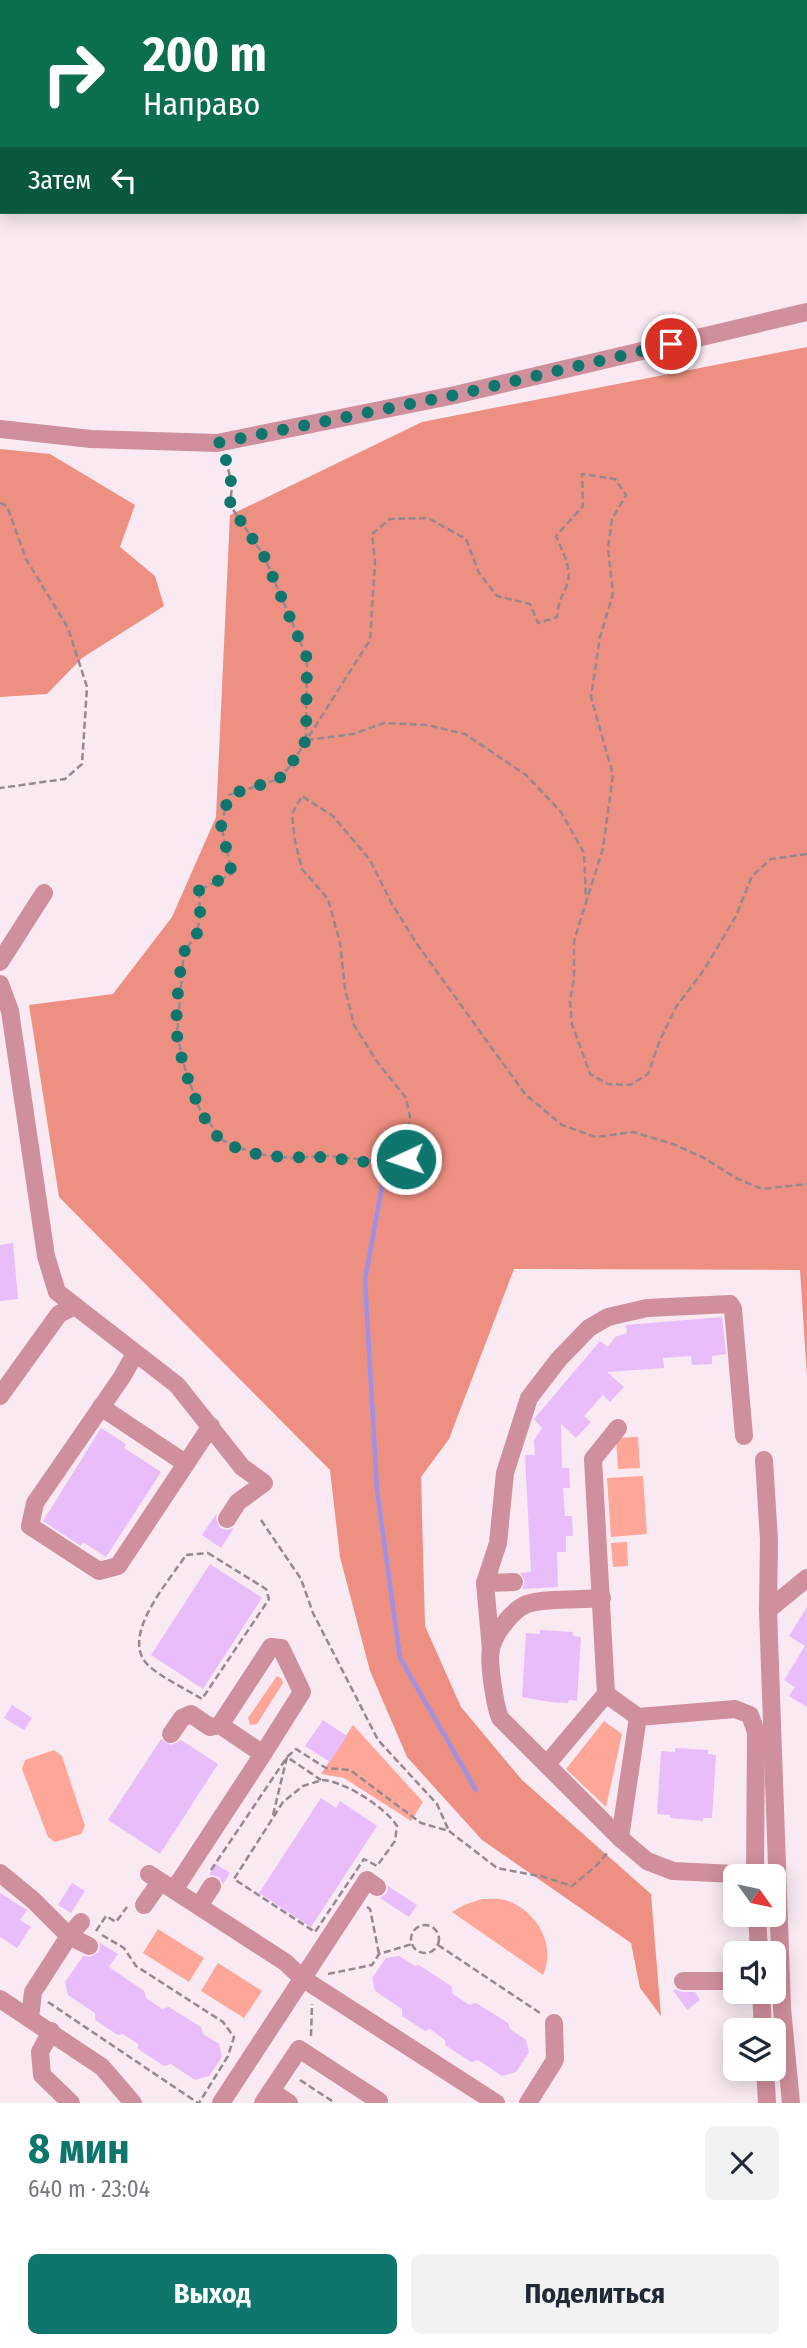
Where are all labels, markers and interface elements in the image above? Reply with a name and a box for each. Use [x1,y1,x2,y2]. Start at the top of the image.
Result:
text: 200 m [143,25,267,84]
icon: right [28,28,119,119]
text: Направо [143,85,260,123]
icon: left [105,161,143,199]
text: Затем [28,165,91,196]
pin [641,314,701,374]
icon: arrive [652,325,690,363]
position arrow [369,1122,443,1196]
north arrow [723,1864,786,1927]
map controls [723,1864,786,2081]
button: sound [723,1941,786,2004]
button: layers [723,2018,786,2081]
text: 8 мин [28,2124,129,2174]
button: close [705,2126,779,2200]
text: 640 m · 23:04 [28,2175,150,2203]
button: Выход [28,2254,397,2334]
button: Поделиться [411,2254,779,2334]

